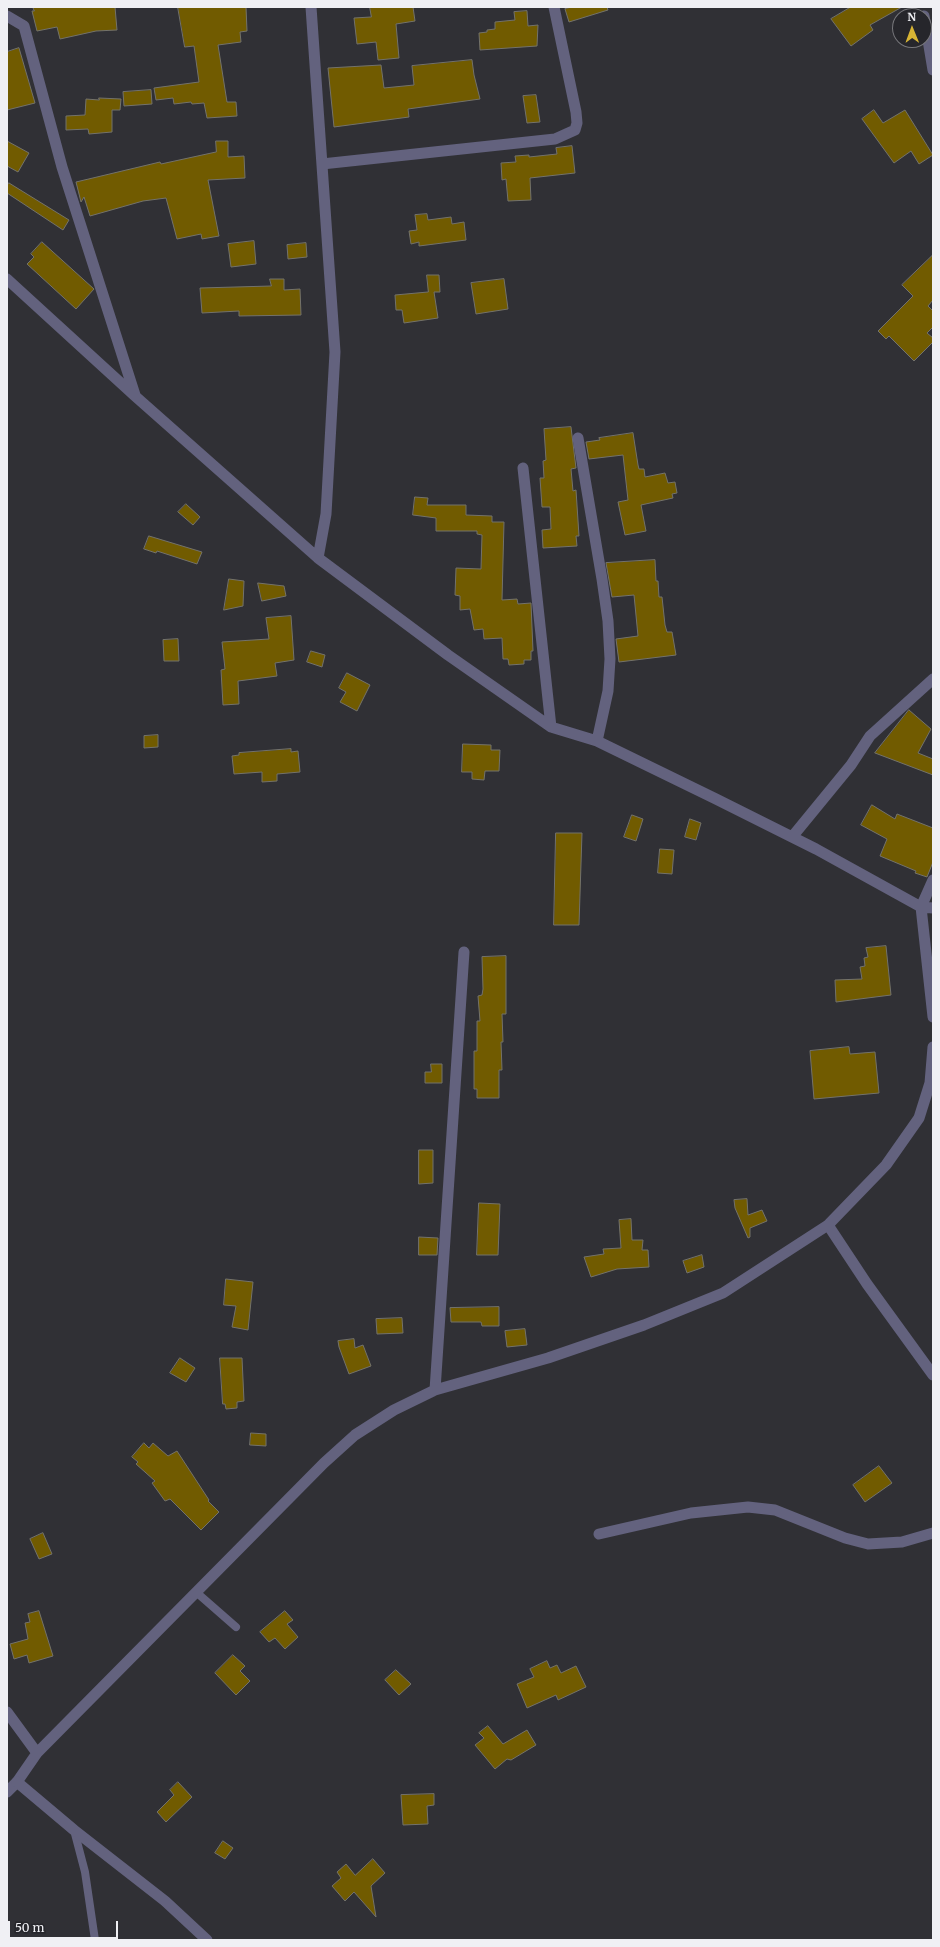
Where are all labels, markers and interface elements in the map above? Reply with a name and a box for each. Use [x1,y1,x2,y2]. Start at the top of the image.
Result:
north arrow [892,8,932,48]
text: N [907,10,916,24]
scale bar [10,1913,120,1939]
text: 50 m [15,1920,44,1935]

